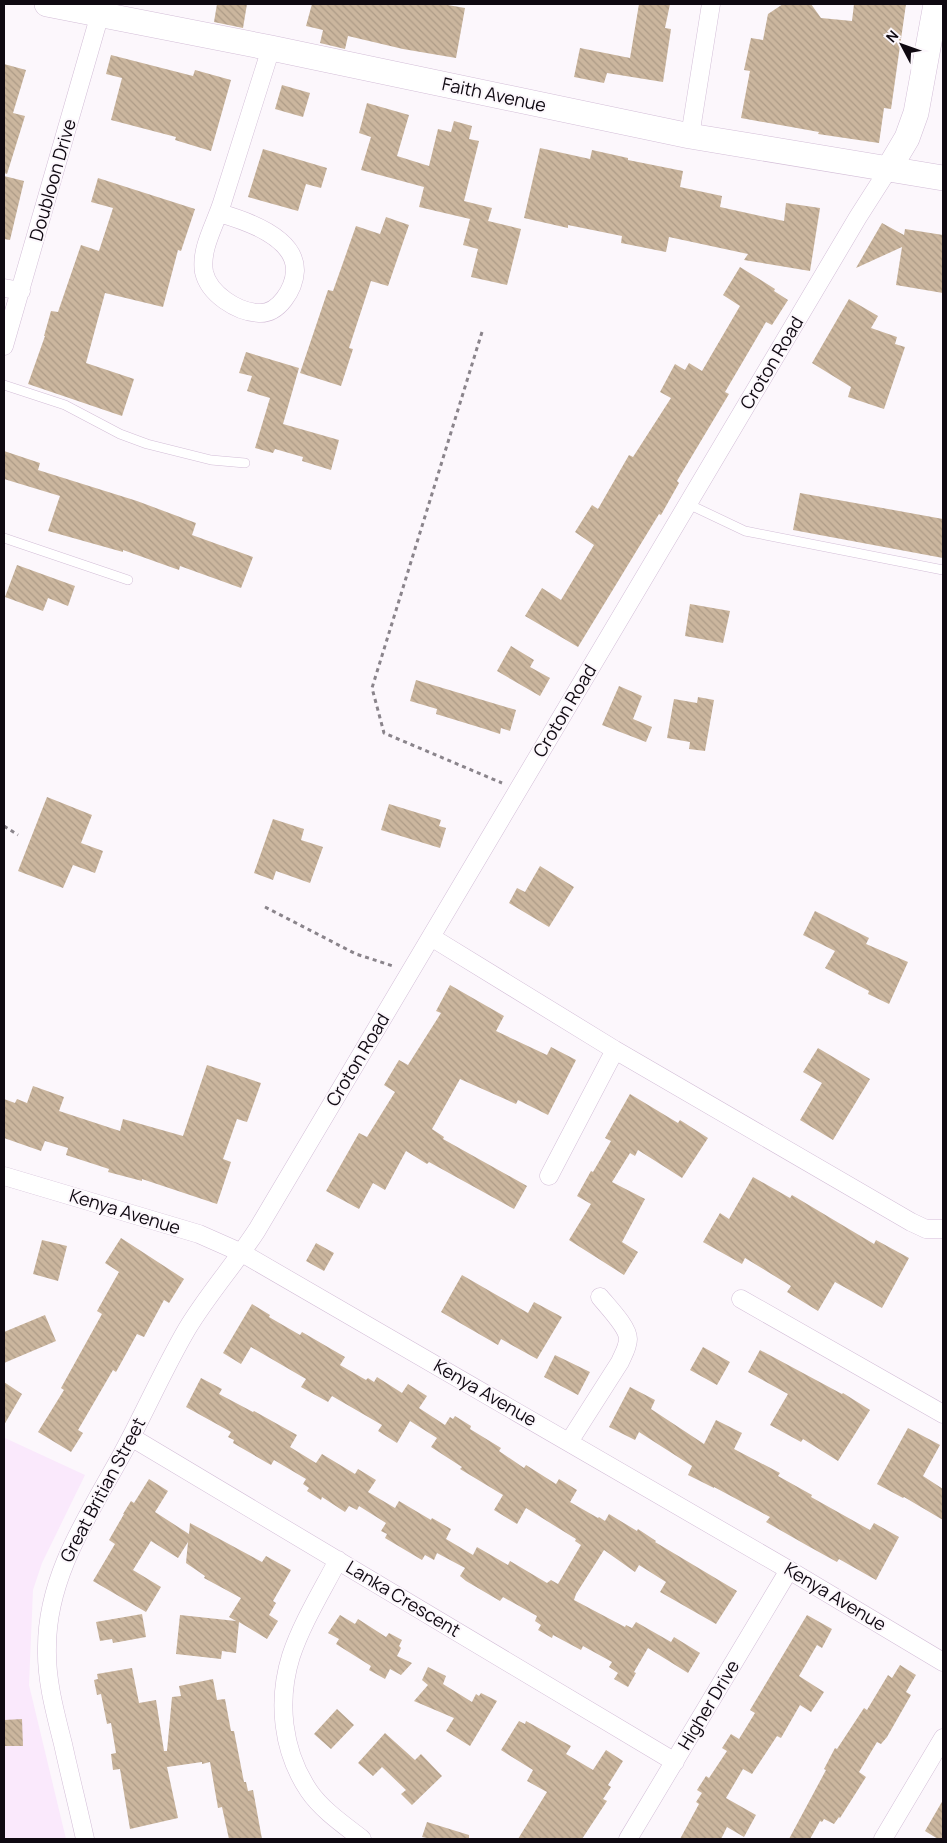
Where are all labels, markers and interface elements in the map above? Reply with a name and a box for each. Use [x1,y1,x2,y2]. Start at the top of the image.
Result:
north arrow [877,20,927,70]
text: N [881,26,902,46]
street label: Faith Avenue [440,71,549,117]
street label: Doubloon Drive [23,116,81,244]
street label: Croton Road [734,312,808,413]
street label: Croton Road [527,660,601,761]
street label: Croton Road [320,1009,394,1110]
street label: Kenya Avenue [67,1183,184,1239]
street label: Kenya Avenue [430,1353,541,1431]
street label: Great Britian Street [54,1413,150,1566]
street label: Lanka Crescent [342,1555,465,1642]
street label: Kenya Avenue [780,1556,891,1636]
street label: Higher Drive [672,1655,744,1754]

